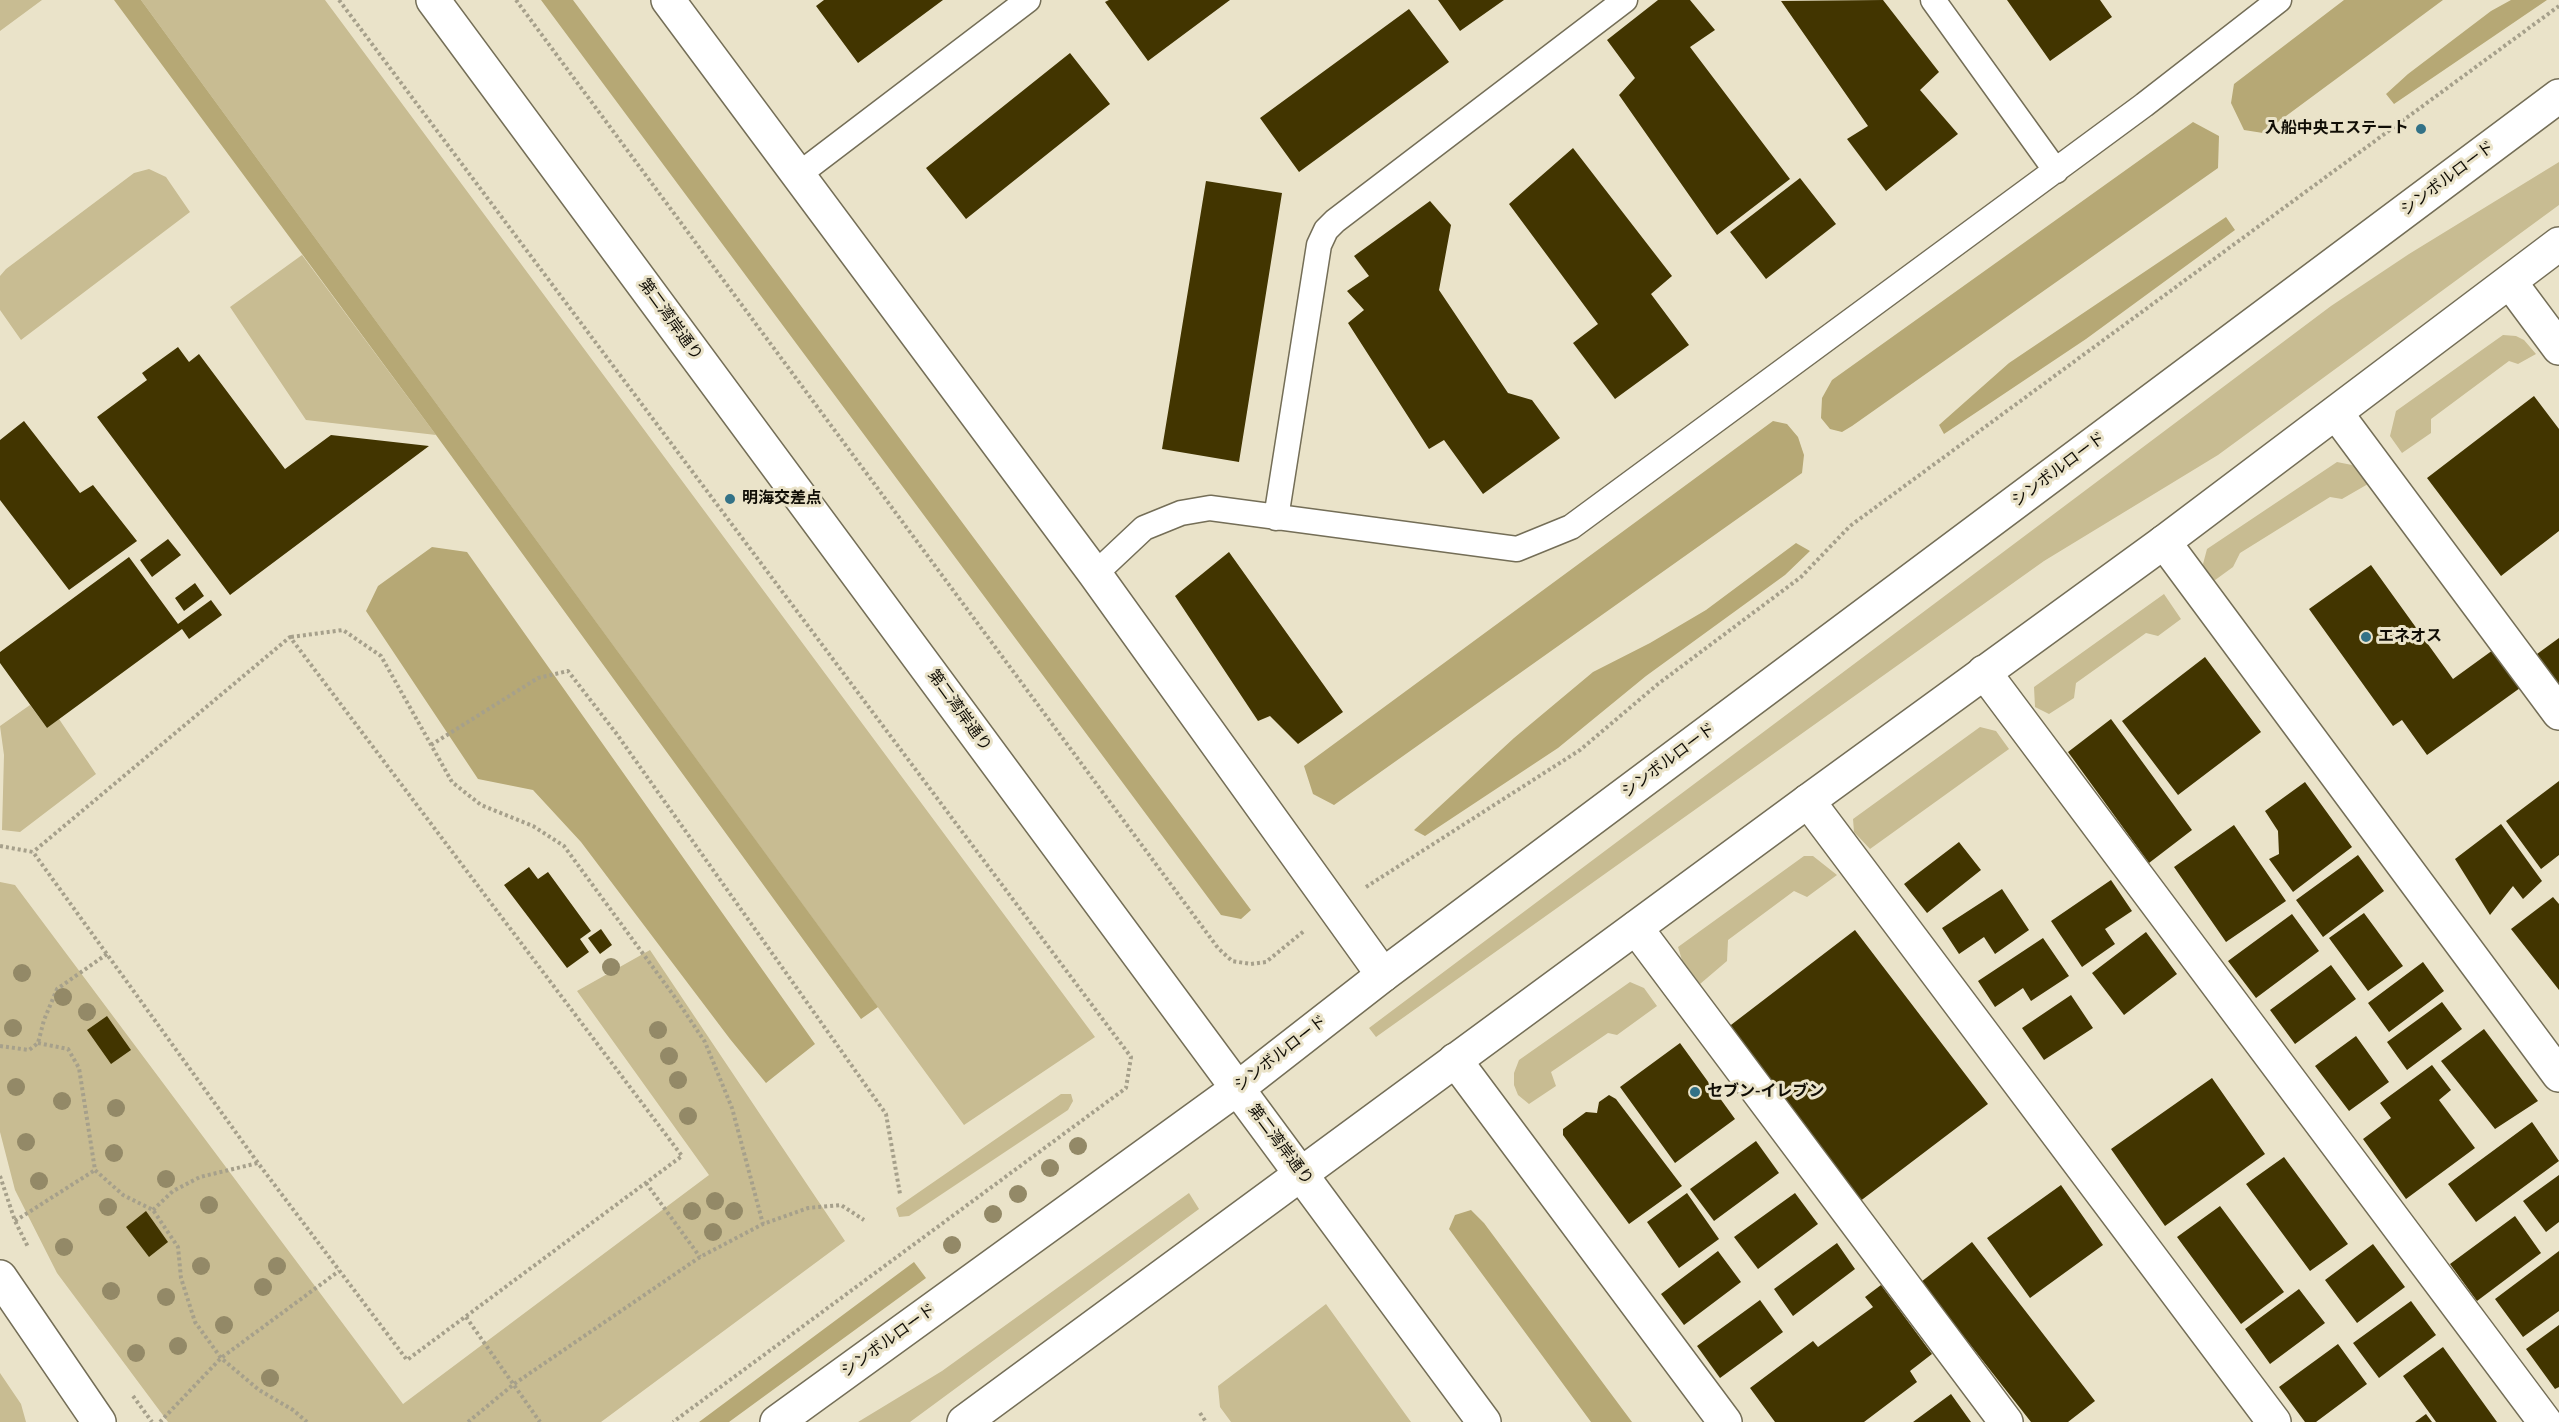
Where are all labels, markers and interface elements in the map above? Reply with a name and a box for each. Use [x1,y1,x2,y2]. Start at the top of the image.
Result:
place label: 入船中央エステート [2265,119,2409,139]
marker: 入船中央エステート [2414,122,2428,136]
street label: シンボルロード [2397,138,2499,220]
street label: 第二湾岸通り [634,276,706,364]
street label: シンボルロード [2008,429,2110,511]
place label: 明海交差点 [742,489,822,509]
marker: 明海交差点 [723,492,737,506]
place label: エネオス [2378,627,2442,647]
marker: エネオス [2359,630,2373,644]
street label: 第二湾岸通り [923,667,995,755]
street label: シンボルロード [1618,720,1720,802]
street label: シンボルロード [1231,1012,1331,1096]
place label: セブン-イレブン [1707,1082,1824,1102]
marker: セブン-イレブン [1688,1085,1702,1099]
street label: 第二湾岸通り [1243,1101,1317,1189]
street label: シンボルロード [838,1300,940,1382]

